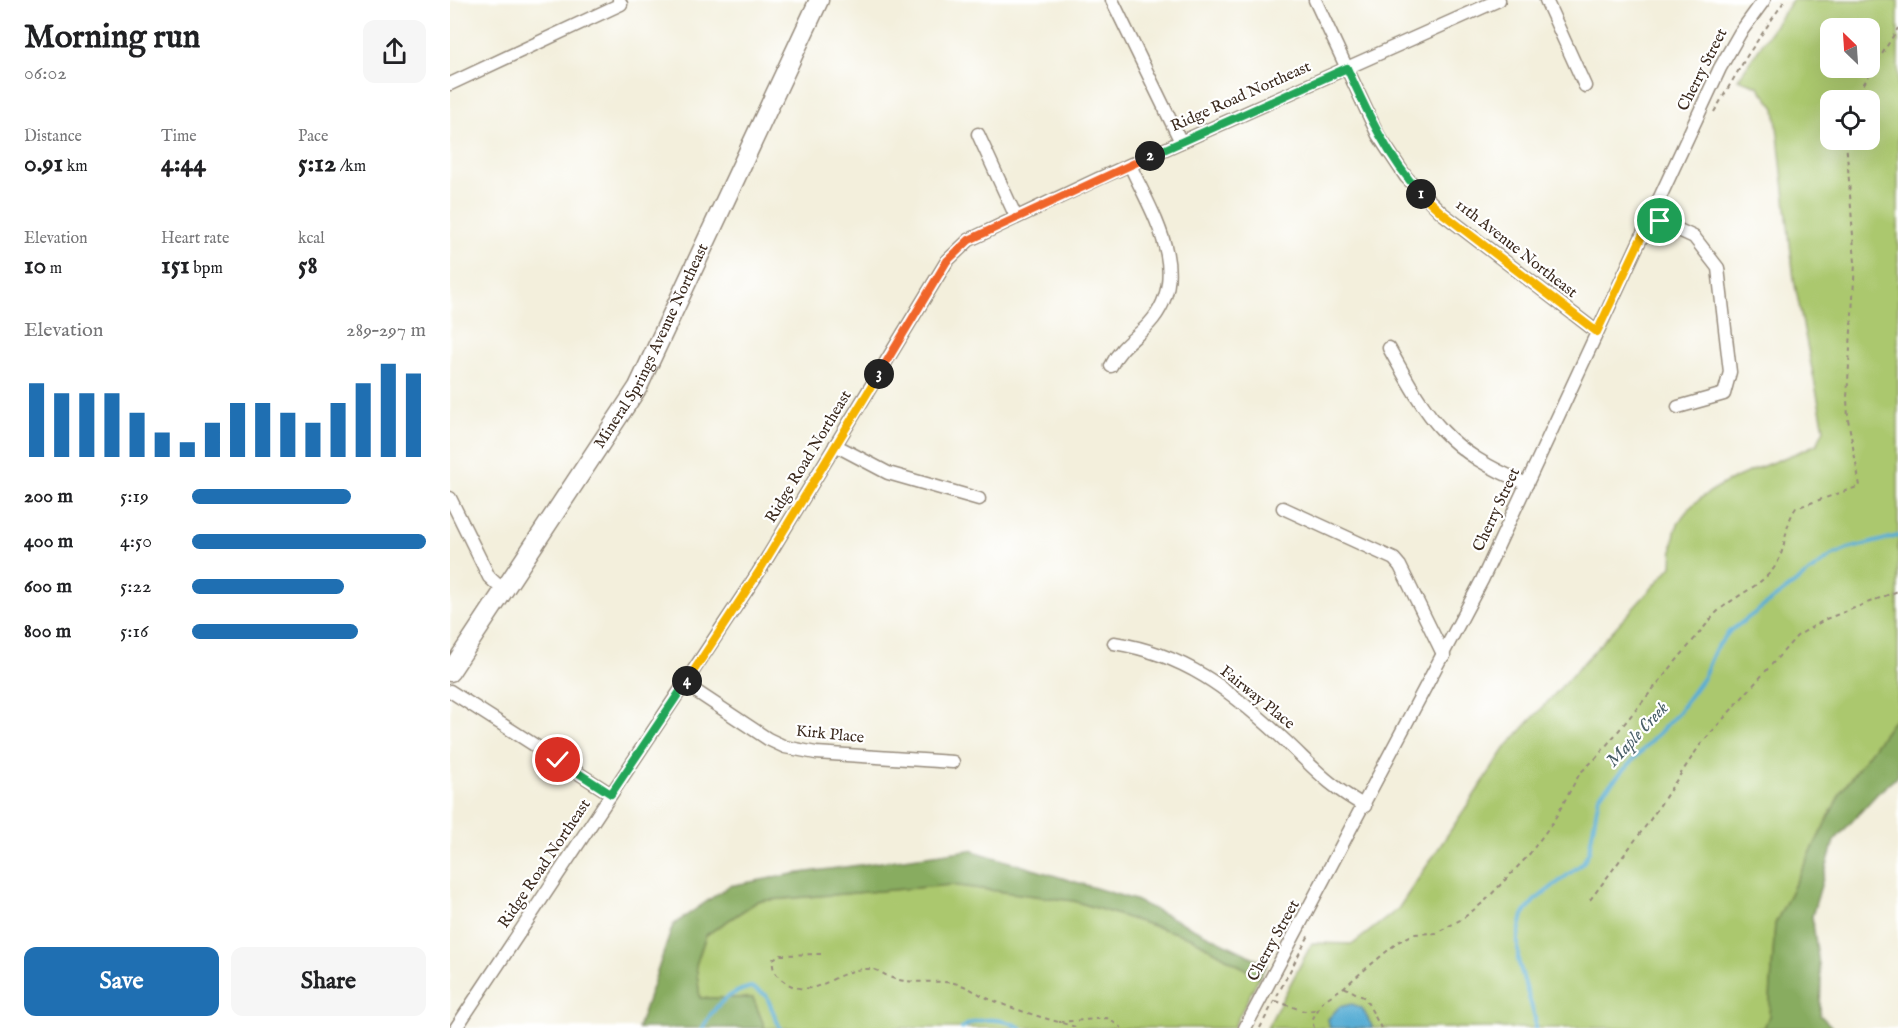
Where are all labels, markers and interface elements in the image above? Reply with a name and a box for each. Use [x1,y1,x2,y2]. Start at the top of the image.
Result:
text: Morning run [24,17,200,59]
north arrow [1820,18,1880,78]
map controls [1820,18,1880,150]
button: share [363,20,426,83]
street label: Cherry Street [1674,25,1733,115]
street label: Ridge Road Northeast [1168,57,1315,137]
text: 06:02 [24,61,67,86]
button: locate [1820,90,1880,150]
text: Distance [24,127,82,147]
text: Time [161,127,197,147]
text: Pace [298,127,328,147]
pin: 2 [1135,141,1165,171]
text: 2 [1146,146,1154,166]
text: 0.91 [24,147,63,180]
text: 4:44 [161,147,206,180]
text: 5:12 [298,147,336,180]
text: km [63,157,88,177]
text: /km [336,157,366,177]
pin: 1 [1406,179,1436,209]
text: 1 [1418,184,1424,204]
street label: 11th Avenue Northeast [1451,195,1581,303]
pin [1634,195,1685,246]
icon: arrive [1643,204,1676,237]
text: Elevation [24,229,87,249]
text: Heart rate [161,229,229,249]
text: kcal [298,229,325,249]
street label: Mineral Springs Avenue Northeast [590,240,714,452]
text: 10 [24,249,46,282]
text: 151 [161,249,190,282]
text: 58 [298,249,318,282]
text: m [46,259,62,279]
text: bpm [190,259,223,279]
text: Elevation [24,318,103,343]
text: 289–297 m [346,318,426,343]
pin: 3 [864,359,894,389]
text: 3 [876,364,882,384]
street label: Ridge Road Northeast [761,387,857,527]
street label: Cherry Street [1469,464,1525,555]
text: 200 m [24,484,73,509]
text: 5:19 [120,484,149,509]
text: 400 m [24,529,73,554]
text: 4:50 [120,529,152,554]
text: 600 m [24,574,72,599]
text: 5:22 [120,574,151,599]
text: 800 m [24,619,71,644]
text: 5:16 [120,619,148,644]
street label: Fairway Place [1216,662,1298,734]
pin: 4 [672,666,702,696]
text: 4 [683,671,691,691]
water label: Maple Creek [1602,697,1674,773]
street label: Kirk Place [795,721,865,749]
pin [532,734,583,785]
icon: check [541,743,574,776]
street label: Ridge Road Northeast [494,795,596,932]
street label: Cherry Street [1243,896,1305,985]
button: Save [24,947,219,1016]
button: Share [231,947,426,1016]

